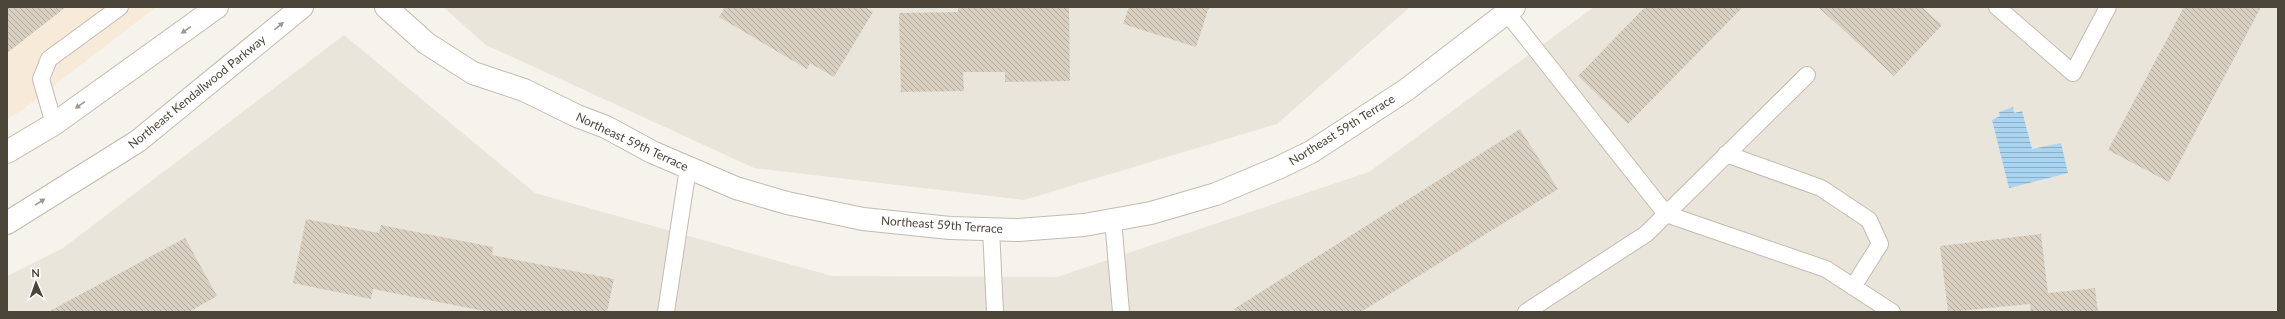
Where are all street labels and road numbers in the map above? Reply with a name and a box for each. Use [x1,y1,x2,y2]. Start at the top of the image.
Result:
street label: Northeast Kendallwood Parkway [125,31,269,152]
street label: Northeast 59th Terrace [1286,91,1398,168]
street label: Northeast 59th Terrace [574,109,691,174]
street label: Northeast 59th Terrace [881,213,1003,236]

